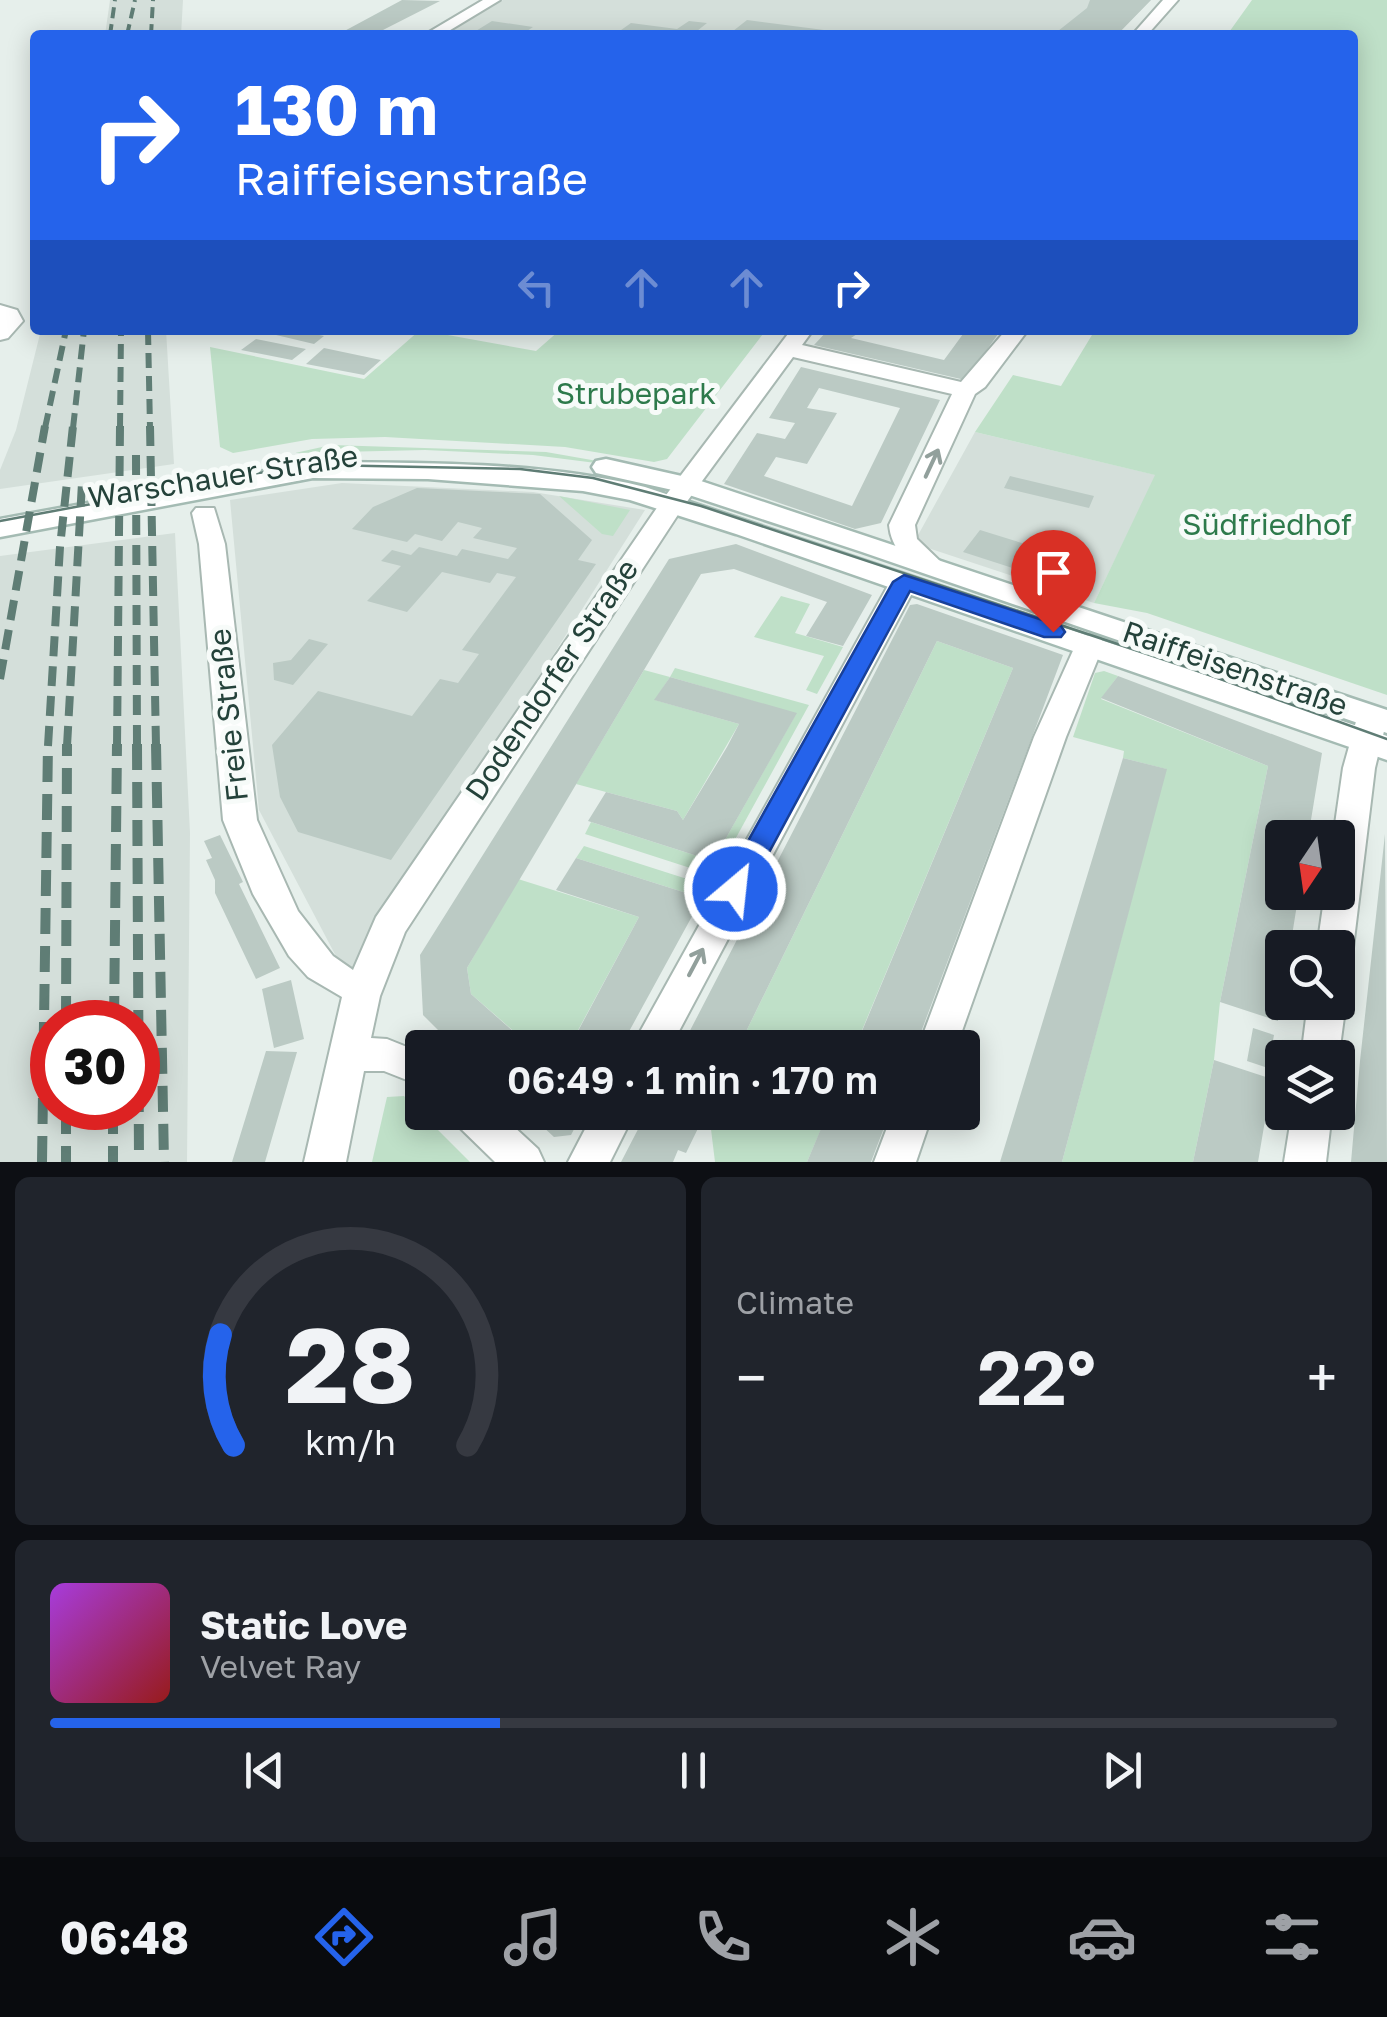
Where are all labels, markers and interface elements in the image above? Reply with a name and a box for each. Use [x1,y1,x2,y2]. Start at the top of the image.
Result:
text: 130 m [235,66,438,150]
icon: right [70,70,200,200]
text: Raiffeisenstraße [235,151,588,205]
icon: left [509,260,564,315]
icon: ahead [614,260,669,315]
icon: ahead [719,260,774,315]
icon: right [824,260,879,315]
park label: Strubepark [556,375,716,411]
street label: Warschauer Straße [86,437,360,515]
one-way arrow [924,448,942,478]
park label: Südfriedhof [1182,506,1352,542]
pin [1011,530,1096,633]
icon: arrive [1026,545,1081,600]
street label: Dodendorfer Straße [457,552,645,807]
street label: Raiffeisenstraße [1118,613,1352,723]
street label: Freie Straße [201,627,255,803]
north arrow [1265,820,1355,910]
map controls [1265,820,1355,1130]
position arrow [683,837,787,941]
button: search [1265,930,1355,1020]
one-way arrow [687,947,706,977]
speed limit sign: 30 [30,1000,160,1130]
button: layers [1265,1040,1355,1130]
text: 06:49 · 1 min · 170 m [507,1057,878,1102]
text: Climate [736,1283,854,1321]
text: 28 [285,1301,416,1426]
text: 22° [977,1331,1096,1422]
text: − [736,1344,766,1410]
text: + [1307,1344,1337,1410]
text: km/h [305,1420,396,1463]
text: Static Love [200,1602,407,1647]
text: Velvet Ray [200,1647,361,1685]
icon: previous [237,1743,292,1798]
icon: pause [666,1743,721,1798]
icon: next [1095,1743,1150,1798]
icon: directions [309,1902,379,1972]
icon: music [498,1902,568,1972]
icon: phone [688,1902,758,1972]
icon: climate [878,1902,948,1972]
icon: car [1067,1902,1137,1972]
icon: filters [1257,1902,1327,1972]
text: 06:48 [60,1910,189,1964]

